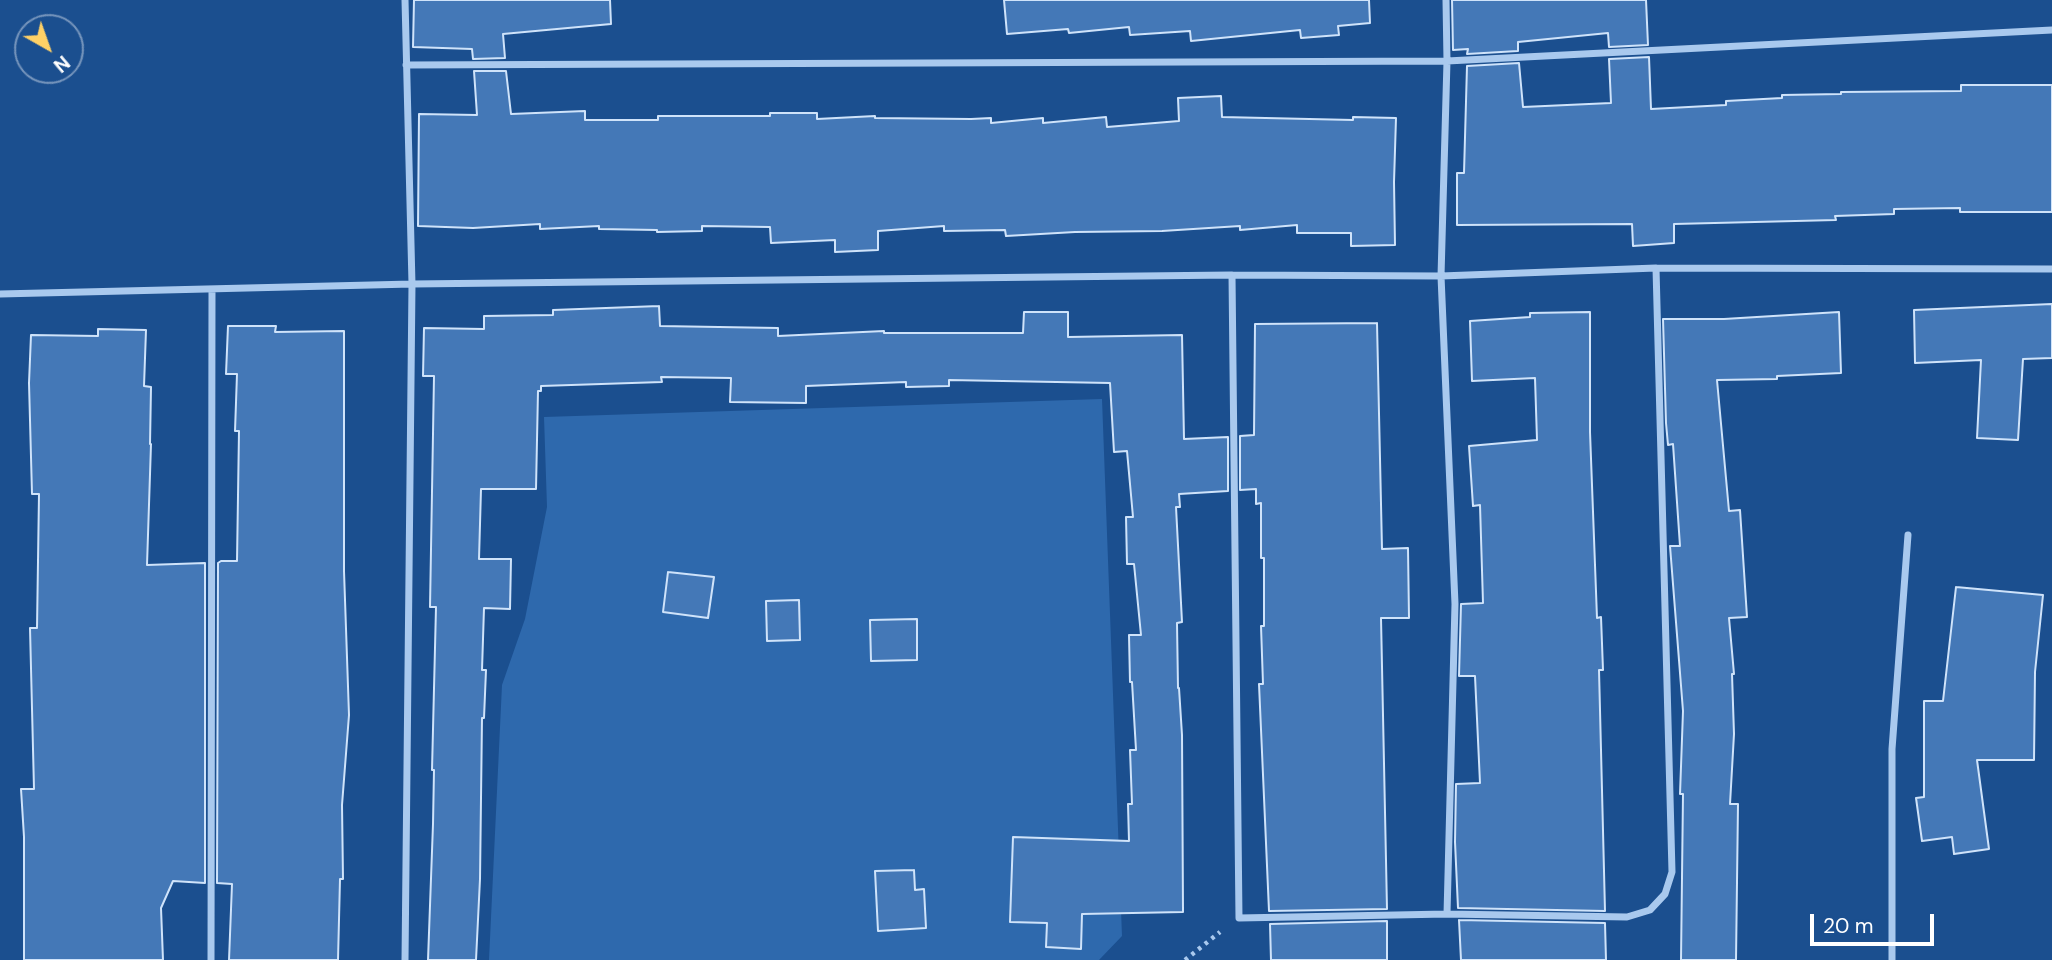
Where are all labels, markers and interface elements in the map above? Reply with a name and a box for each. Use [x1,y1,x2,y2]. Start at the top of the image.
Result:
north arrow [14,14,84,84]
text: N [48,50,75,78]
scale bar [1814,900,1938,944]
text: 20 m [1823,912,1874,940]

